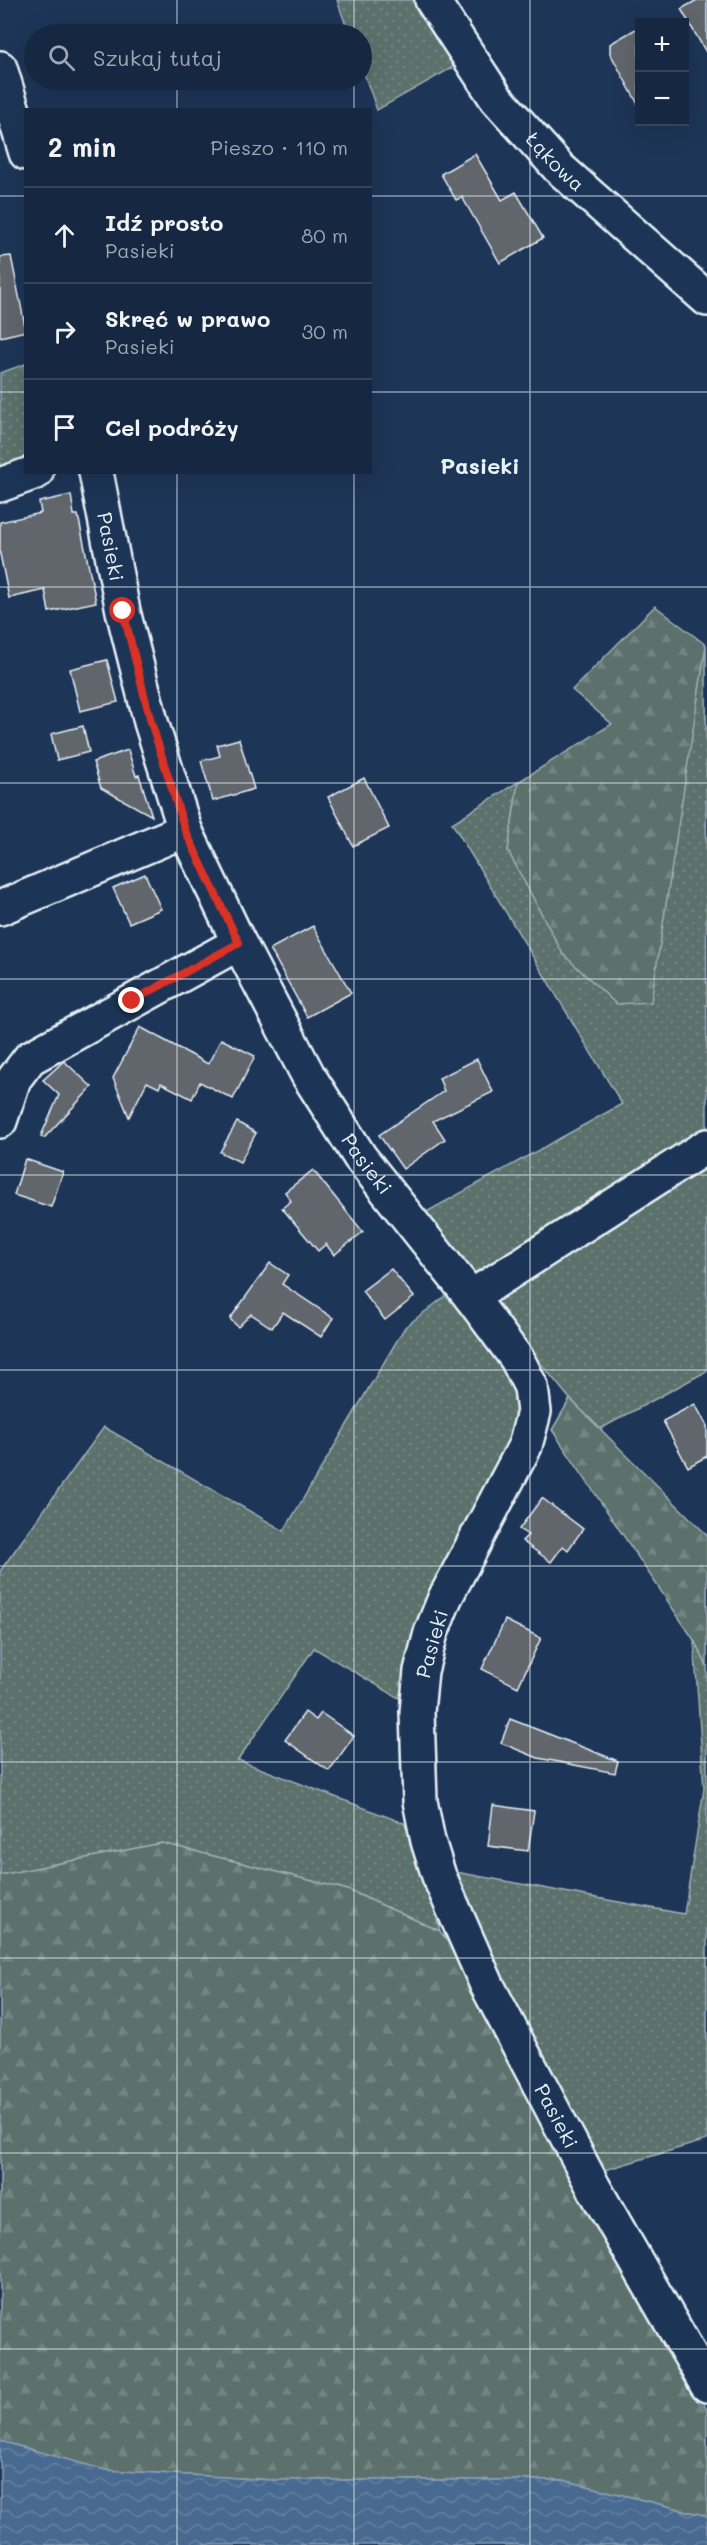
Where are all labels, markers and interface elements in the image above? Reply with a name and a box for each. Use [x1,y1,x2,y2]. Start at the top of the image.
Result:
map controls [635,18,689,126]
button: + [635,18,689,72]
search box [24,24,372,90]
icon: search [45,41,78,74]
text: Szukaj tutaj [93,43,222,72]
button: − [635,72,689,126]
street label: Łąkowa [521,126,590,197]
text: 2 min [48,130,116,164]
text: Pieszo · 110 m [211,134,348,160]
text: Idź prosto [105,208,223,237]
icon: ahead [48,219,81,252]
text: 80 m [301,222,348,248]
text: Pasieki [105,237,175,263]
text: Skręć w prawo [105,304,270,333]
icon: right [48,315,81,348]
text: 30 m [302,318,348,344]
text: Pasieki [105,333,175,359]
icon: arrive [48,411,81,444]
text: Cel podróży [105,413,239,442]
district label: Pasieki [440,451,520,480]
street label: Pasieki [92,510,131,583]
route start [109,597,135,623]
route end [118,987,144,1013]
street label: Pasieki [336,1128,398,1199]
street label: Pasieki [409,1607,453,1681]
street label: Pasieki [529,2079,585,2153]

